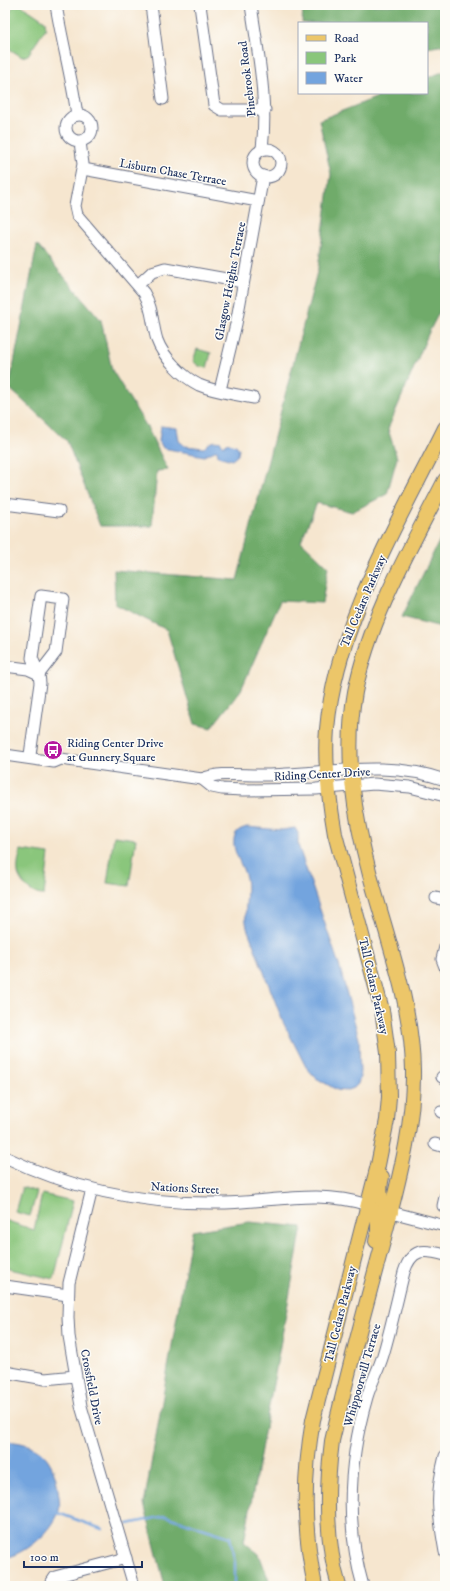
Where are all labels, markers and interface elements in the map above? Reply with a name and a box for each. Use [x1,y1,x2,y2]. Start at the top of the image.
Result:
legend [298,22,428,94]
text: Road [334,31,359,46]
street label: Pinebrook Road [235,40,260,118]
text: Park [334,51,356,66]
text: Water [333,71,363,86]
street label: Lisburn Chase Terrace [118,156,228,189]
street label: Glasgow Heights Terrace [212,221,249,342]
street label: Tall Cedars Parkway [337,553,390,650]
place label: Riding Center Drive at Gunnery Square [67,736,164,765]
bus stop icon: Riding Center Drive at Gunnery Square [42,739,64,761]
street label: Riding Center Drive [273,764,371,785]
street label: Tall Cedars Parkway [355,936,392,1036]
street label: Nations Street [150,1179,220,1198]
street label: Tall Cedars Parkway [321,1264,360,1364]
street label: Whippoorwill Terrace [340,1322,384,1429]
street label: Crossfield Drive [77,1348,106,1426]
scale bar [24,1543,142,1569]
text: 100 m [30,1550,59,1565]

